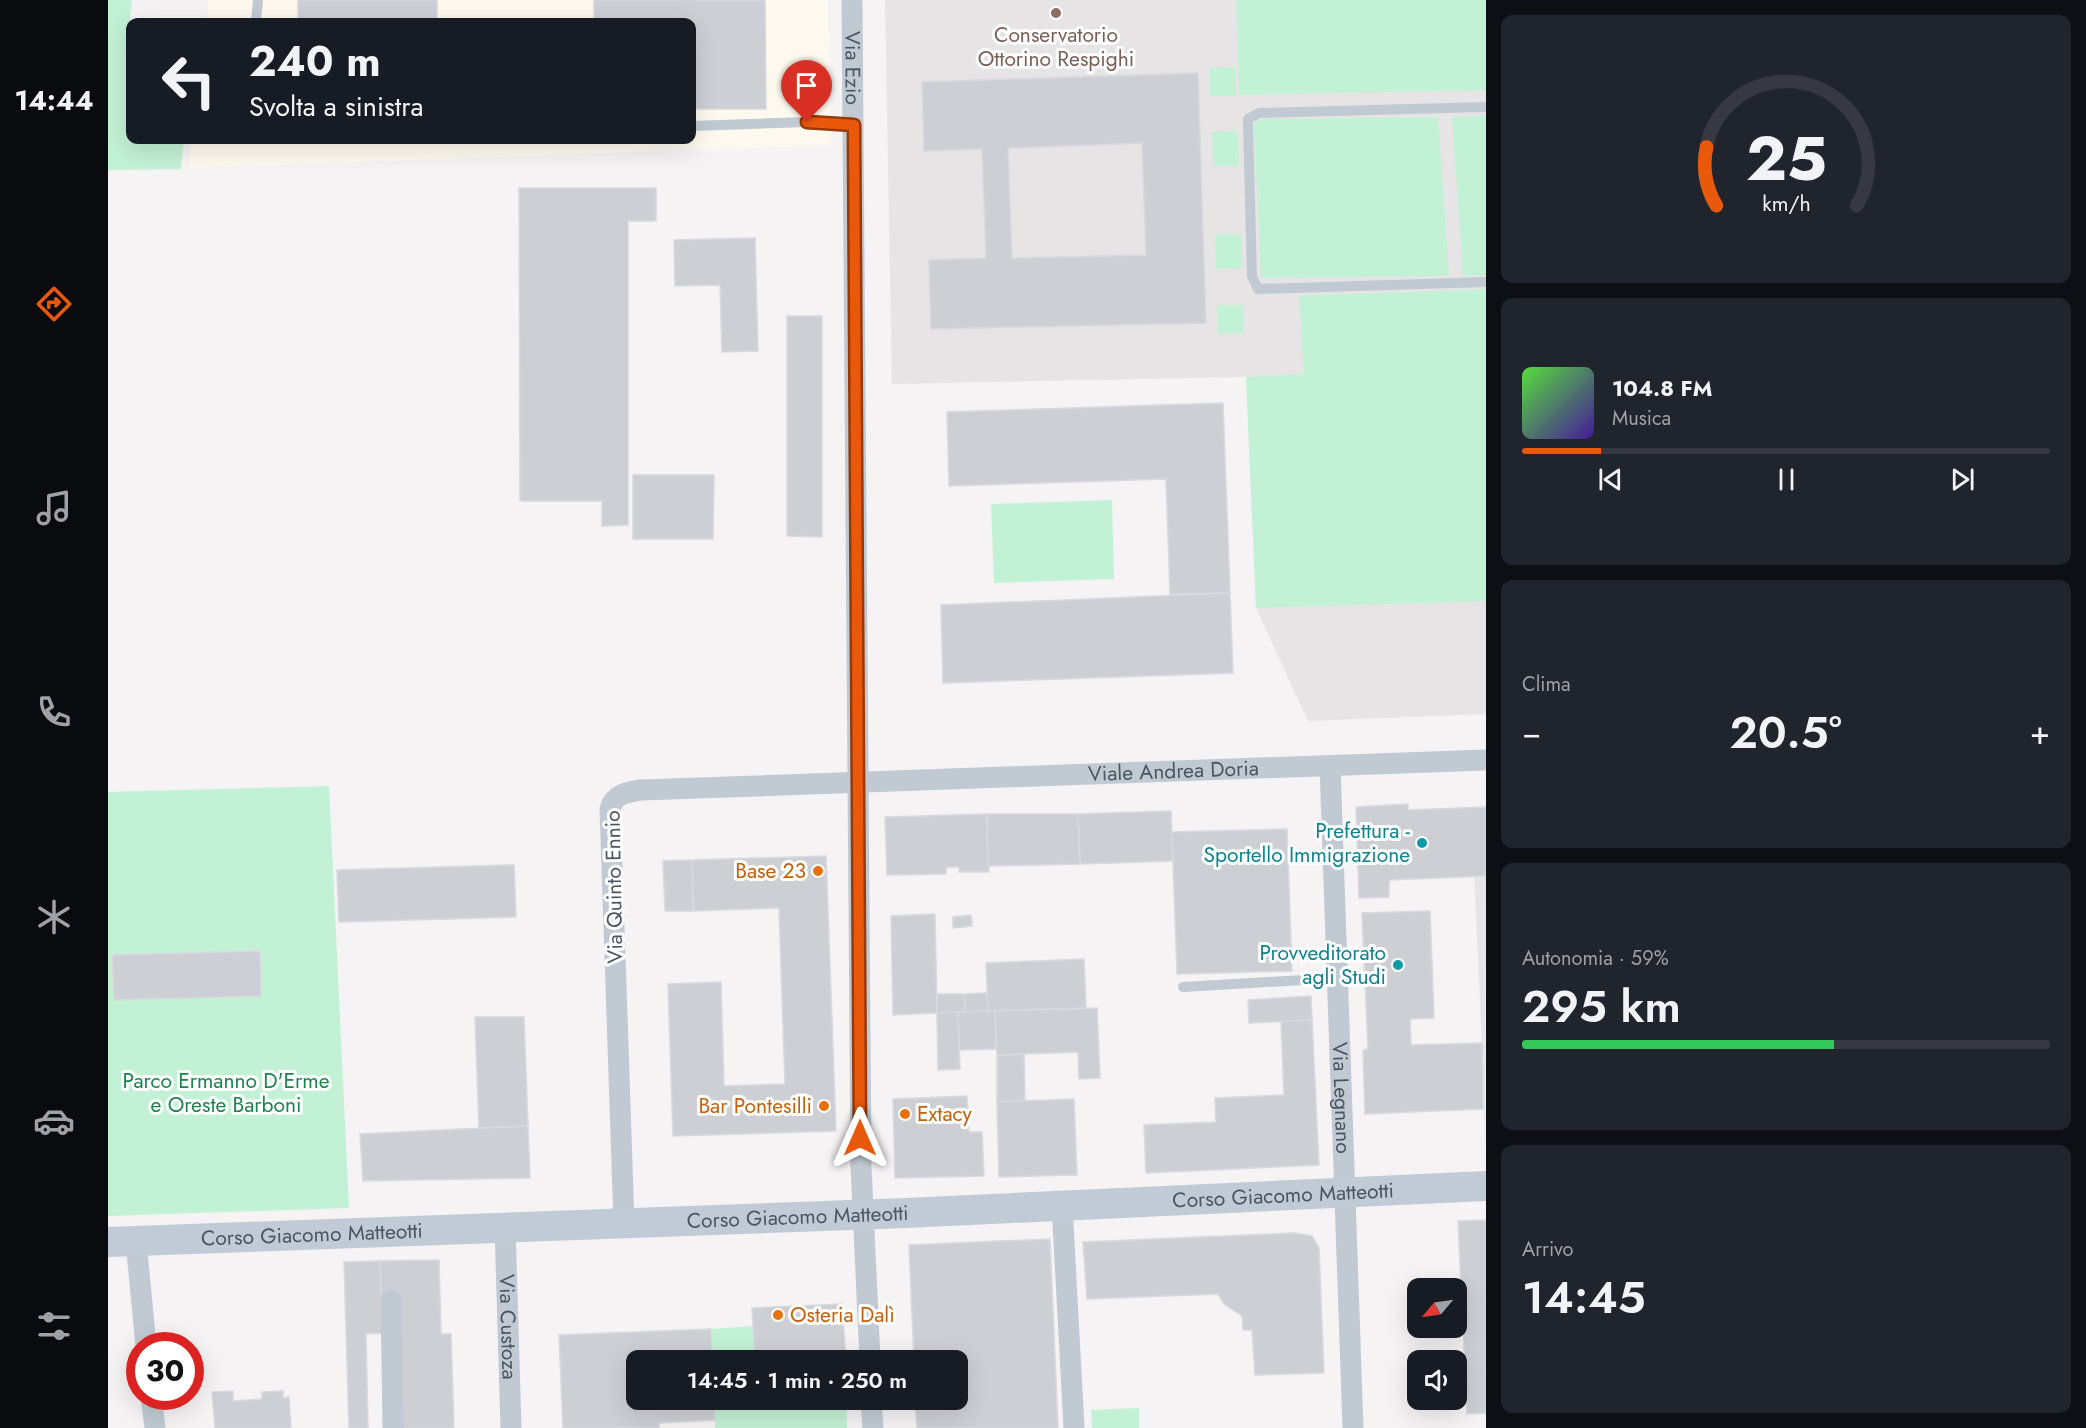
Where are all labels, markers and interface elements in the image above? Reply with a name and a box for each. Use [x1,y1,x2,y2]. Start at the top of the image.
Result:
marker: Conservatorio Ottorino Respighi [1049,6,1063,20]
place label: Conservatorio Ottorino Respighi [978,20,1134,74]
text: 240 m [249,31,381,92]
street label: Via Ezio [837,31,868,105]
icon: left [150,42,228,120]
pin [781,60,832,122]
icon: arrive [790,69,823,102]
text: 14:44 [15,81,93,120]
text: Svolta a sinistra [249,87,424,126]
text: 25 [1745,113,1827,203]
text: km/h [1762,188,1810,219]
icon: directions [33,283,75,325]
text: 104.8 FM [1612,372,1712,404]
text: Musica [1612,404,1671,433]
icon: previous [1594,463,1627,496]
icon: pause [1770,463,1803,496]
icon: next [1946,463,1979,496]
icon: music [33,487,75,529]
text: Clima [1522,670,1571,699]
icon: phone [33,691,75,733]
text: 20.5° [1729,700,1842,765]
text: − [1522,709,1541,756]
text: + [2030,709,2050,756]
street label: Viale Andrea Doria [1087,753,1259,789]
street label: Via Quinto Ennio [598,810,630,964]
place label: Prefettura - Sportello Immigrazione [1204,816,1411,870]
marker: Prefettura - Sportello Immigrazione [1415,836,1429,850]
place label: Base 23 [735,856,806,886]
marker: Base 23 [811,864,825,878]
icon: climate [33,896,75,938]
place label: Provveditorato agli Studi [1260,938,1386,992]
text: Autonomia · 59% [1522,944,1669,973]
marker: Provveditorato agli Studi [1391,958,1405,972]
text: 295 km [1522,974,1681,1039]
street label: Via Legnano [1325,1041,1358,1154]
park label: Parco Ermanno D'Erme e Oreste Barboni [123,1066,330,1120]
place label: Bar Pontesilli [698,1091,812,1121]
marker: Bar Pontesilli [817,1099,831,1113]
place label: Extacy [917,1099,973,1129]
icon: car [33,1100,75,1142]
position arrow [828,1106,892,1170]
marker: Extacy [898,1107,912,1121]
street label: Corso Giacomo Matteotti [1172,1175,1395,1216]
street label: Corso Giacomo Matteotti [686,1198,909,1236]
street label: Corso Giacomo Matteotti [200,1216,423,1254]
text: Arrivo [1522,1235,1574,1264]
text: 14:45 [1522,1265,1646,1330]
street label: Via Custoza [491,1274,525,1380]
north arrow [1407,1278,1467,1338]
map controls [1407,1278,1467,1410]
place label: Osteria Dalì [790,1300,895,1330]
icon: filters [33,1305,75,1347]
marker: Osteria Dalì [771,1308,785,1322]
speed limit sign: 30 [126,1332,204,1410]
button: sound [1407,1350,1467,1410]
text: 14:45 · 1 min · 250 m [687,1364,907,1396]

